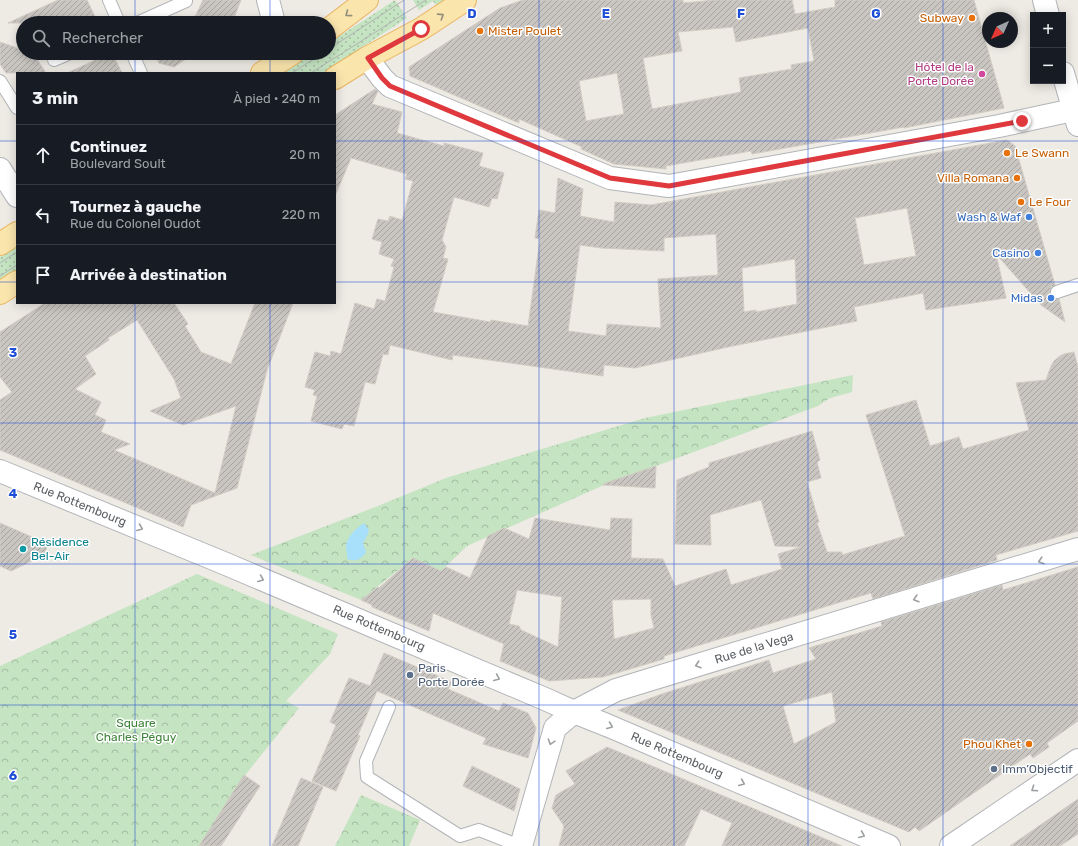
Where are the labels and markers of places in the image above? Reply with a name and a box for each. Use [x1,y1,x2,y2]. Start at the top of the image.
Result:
place label: Subway [920,11,964,25]
marker: Subway [967,13,977,23]
place label: Mister Poulet [488,24,562,38]
marker: Mister Poulet [475,26,485,36]
place label: Hôtel de la Porte Dorée [908,60,974,88]
marker: Hôtel de la Porte Dorée [977,69,987,79]
place label: Le Swann [1015,146,1069,160]
marker: Le Swann [1002,148,1012,158]
place label: Villa Romana [937,171,1009,185]
marker: Villa Romana [1012,173,1022,183]
place label: Le Four [1029,195,1071,209]
marker: Le Four [1016,197,1026,207]
place label: Wash & Waf [957,210,1021,224]
marker: Wash & Waf [1024,212,1034,222]
place label: Casino [992,246,1030,260]
marker: Casino [1033,248,1043,258]
place label: Midas [1011,291,1043,305]
marker: Midas [1046,293,1056,303]
place label: Résidence Bel-Air [31,535,89,563]
marker: Résidence Bel-Air [18,544,28,554]
place label: Paris Porte Dorée [418,661,485,689]
marker: Paris Porte Dorée [405,670,415,680]
place label: Phou Khet [963,737,1021,751]
marker: Phou Khet [1024,739,1034,749]
place label: Imm’Objectif [1002,762,1073,776]
marker: Imm’Objectif [989,764,999,774]

